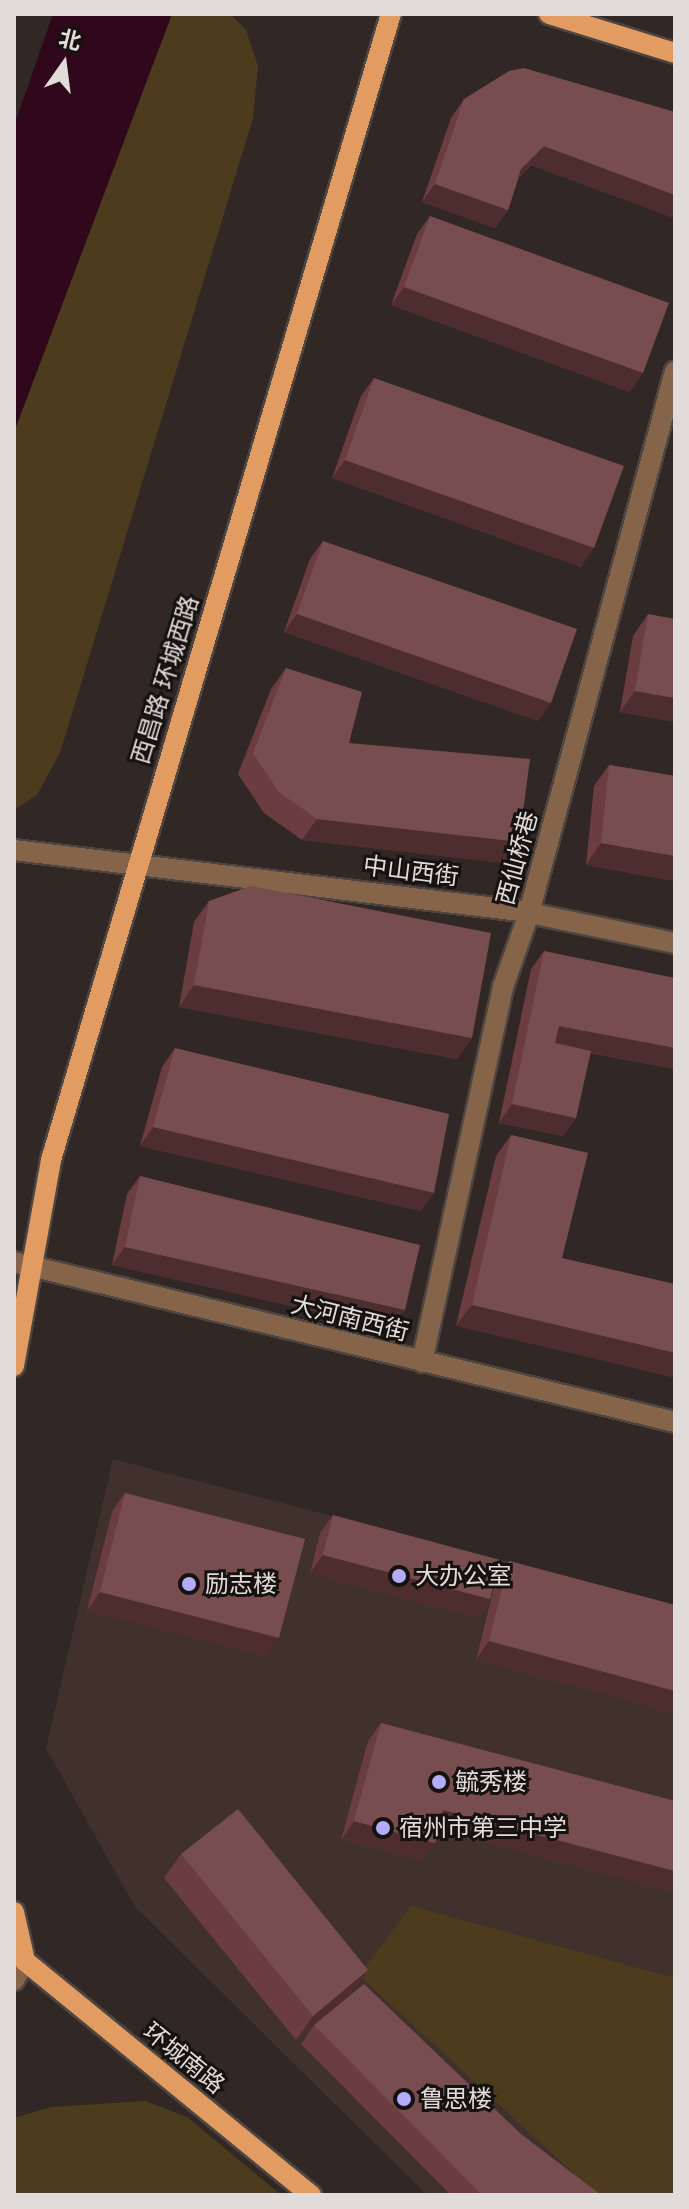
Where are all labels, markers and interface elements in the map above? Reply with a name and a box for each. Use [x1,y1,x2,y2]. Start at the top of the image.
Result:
north arrow [24,24,104,104]
text: 北 [56,25,84,55]
street label: 西昌路 环城西路 [126,592,204,768]
street label: 西仙桥巷 [491,808,543,908]
street label: 中山西街 [362,851,460,891]
street label: 大河南西街 [288,1290,412,1346]
place label: 大办公室 [415,1562,511,1590]
marker: 大办公室 [390,1567,408,1585]
place label: 励志楼 [205,1570,277,1598]
marker: 励志楼 [180,1575,198,1593]
place label: 毓秀楼 [455,1768,527,1796]
marker: 毓秀楼 [430,1773,448,1791]
place label: 宿州市第三中学 [399,1814,567,1842]
marker: 宿州市第三中学 [374,1819,392,1837]
street label: 环城南路 [138,2017,230,2099]
place label: 鲁思楼 [420,2085,492,2113]
marker: 鲁思楼 [395,2090,413,2108]

